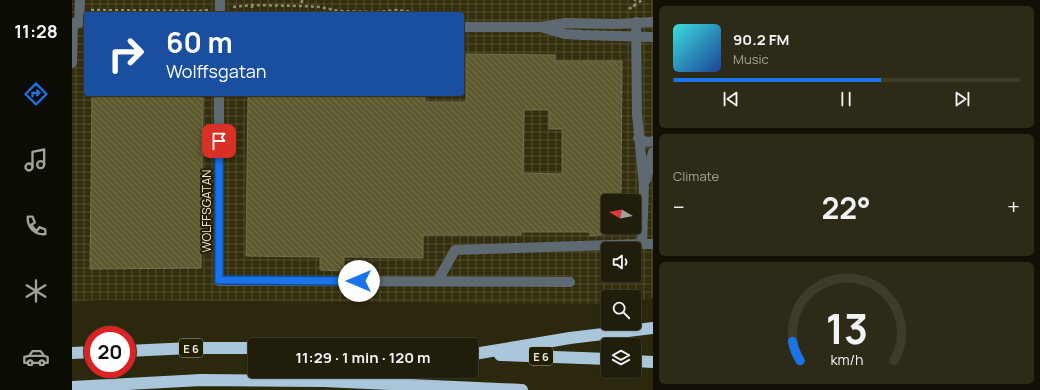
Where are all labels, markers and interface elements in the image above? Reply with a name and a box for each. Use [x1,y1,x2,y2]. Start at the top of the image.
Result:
text: 11:28 [14,19,58,43]
text: 60 m [166,23,233,61]
icon: right [100,28,152,80]
text: 90.2 FM [733,29,789,50]
text: Music [733,50,769,68]
text: Wolffsgatan [166,59,267,83]
icon: directions [22,80,50,108]
icon: previous [720,88,742,110]
icon: pause [835,88,857,110]
icon: next [951,88,973,110]
pin [202,124,236,158]
icon: arrive [208,130,230,152]
icon: music [22,146,50,174]
text: Climate [673,167,719,185]
street label: WOLFFSGATAN [198,169,215,253]
text: 22° [821,187,871,228]
text: − [673,192,685,222]
text: + [1007,192,1020,222]
north arrow [601,194,641,234]
map controls [601,194,641,378]
icon: phone [22,212,50,240]
button: sound [601,242,641,282]
position arrow [338,260,380,302]
icon: climate [22,277,50,305]
button: search [601,290,641,330]
text: 13 [825,300,868,356]
speed limit sign: 20 [84,326,136,378]
button: layers [601,338,641,378]
road number: E 6 [179,339,203,357]
icon: car [22,343,50,371]
text: 11:29 · 1 min · 120 m [295,347,431,368]
road number: E 6 [529,347,553,365]
text: km/h [830,350,863,369]

